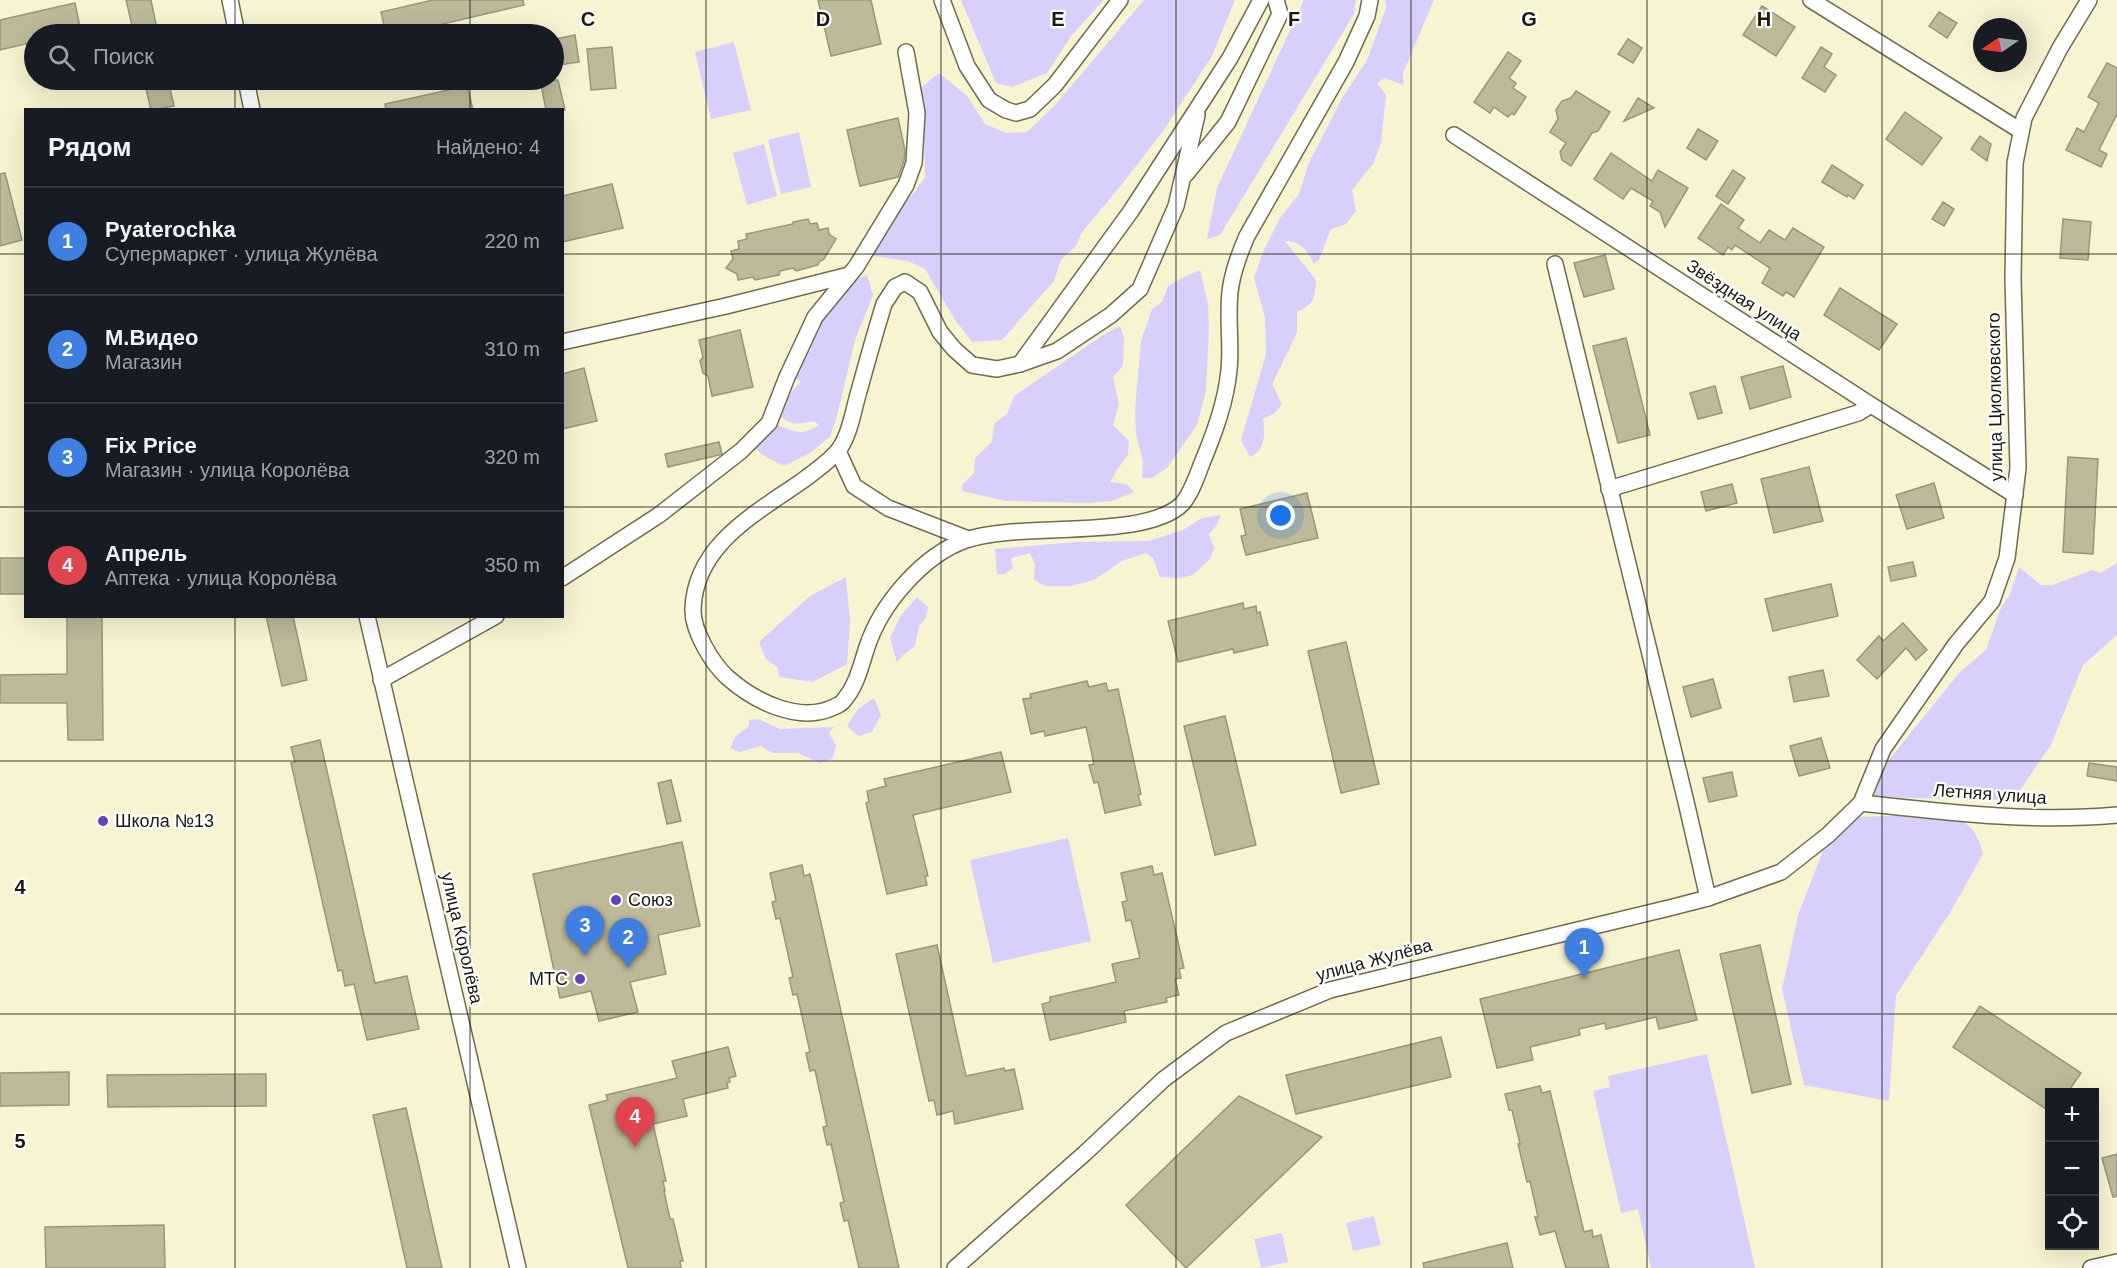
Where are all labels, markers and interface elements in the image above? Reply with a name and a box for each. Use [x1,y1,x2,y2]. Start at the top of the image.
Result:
text: C [581,8,595,30]
text: D [816,8,830,30]
text: E [1051,8,1065,30]
text: F [1288,8,1300,30]
text: G [1521,8,1537,30]
text: H [1757,8,1771,30]
north arrow [1973,18,2027,72]
search box [24,24,564,90]
icon: search [45,41,78,74]
text: Поиск [93,44,154,69]
text: Рядом [48,132,131,162]
text: Найдено: 4 [436,136,540,158]
text: Pyaterochka [105,217,236,242]
text: 1 [62,230,73,252]
text: 220 m [484,230,540,252]
text: Супермаркет · улица Жулёва [105,243,378,265]
street label: Звёздная улица [1683,255,1806,345]
street label: улица Циолковского [1984,312,2006,482]
text: М.Видео [105,325,199,350]
text: 2 [62,338,73,360]
text: 310 m [484,338,540,360]
text: Магазин [105,351,182,373]
text: Fix Price [105,433,197,458]
text: 3 [62,446,73,468]
text: 320 m [484,446,540,468]
text: Магазин · улица Королёва [105,459,349,481]
your location [1266,501,1295,530]
text: Апрель [105,541,187,566]
text: 4 [62,554,73,576]
text: 350 m [484,554,540,576]
text: Аптека · улица Королёва [105,567,337,589]
street label: Летняя улица [1933,780,2048,808]
place label: Школа №13 [115,811,214,831]
marker: Школа №13 [96,814,110,828]
street label: улица Королёва [437,870,487,1007]
text: 4 [14,876,26,898]
place label: Союз [628,890,673,910]
marker: Союз [609,893,623,907]
pin: 3 [566,906,604,956]
pin: 2 [608,918,648,968]
pin: 1 [1564,928,1604,978]
street label: улица Жулёва [1314,935,1435,985]
place label: МТС [529,969,568,989]
marker: МТС [573,972,587,986]
map controls [2045,1088,2099,1250]
button: + [2045,1088,2099,1142]
pin: 4 [616,1098,654,1147]
text: 5 [14,1130,26,1152]
button: − [2045,1142,2099,1196]
button: locate [2045,1196,2099,1250]

